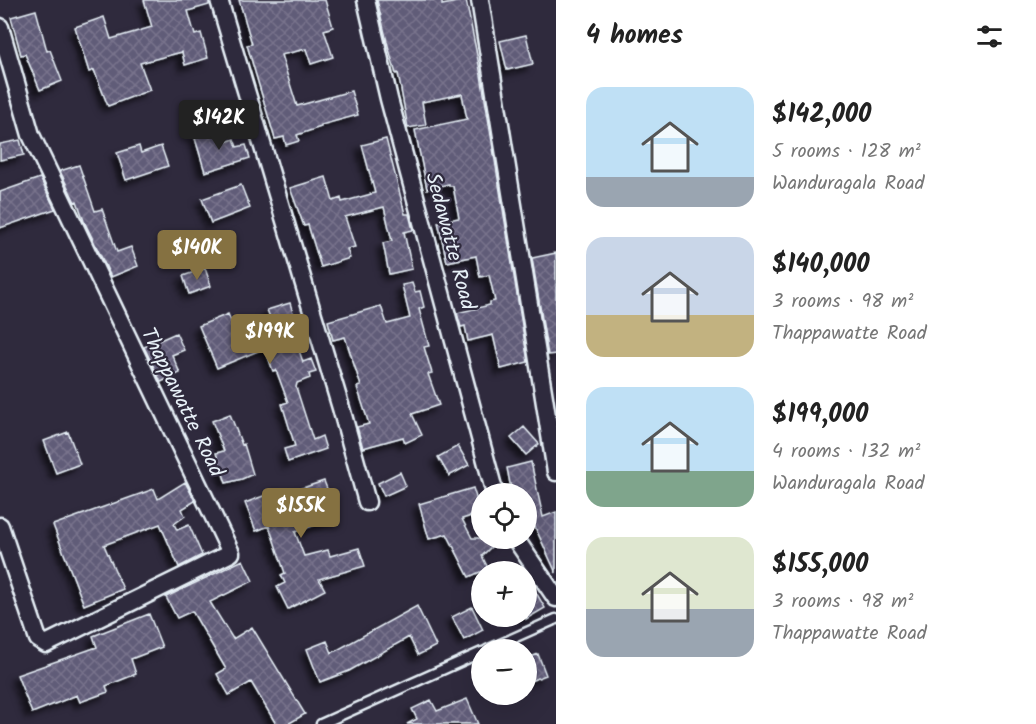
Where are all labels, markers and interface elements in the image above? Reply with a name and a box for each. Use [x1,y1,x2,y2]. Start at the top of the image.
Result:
text: 4 homes [586,15,683,57]
icon: filters [973,20,1006,53]
text: $142,000 [772,94,871,136]
pin: $142K [177,100,261,151]
text: $142K [193,103,245,135]
icon: home [634,111,706,183]
text: 5 rooms · 128 m² [772,136,921,168]
text: Wanduragala Road [772,168,925,200]
street label: Sedawatte Road [415,169,484,314]
pin: $140K [155,230,239,281]
text: $140K [171,233,223,265]
text: $140,000 [772,244,870,286]
icon: home [634,261,706,333]
text: 3 rooms · 98 m² [772,286,913,318]
pin: $199K [228,314,312,365]
text: $199K [245,317,295,349]
text: Thappawatte Road [772,318,927,350]
street label: Thappawatte Road [131,322,232,483]
text: $199,000 [772,394,868,436]
icon: home [634,411,706,483]
text: 4 rooms · 132 m² [772,436,920,468]
text: Wanduragala Road [772,468,925,500]
map controls [471,483,537,705]
button: locate [471,483,537,549]
pin: $155K [259,488,343,539]
text: $155K [276,491,326,523]
text: $155,000 [772,544,868,586]
button: + [471,561,537,627]
icon: home [634,561,706,633]
text: 3 rooms · 98 m² [772,586,913,618]
text: Thappawatte Road [772,618,927,650]
button: − [471,639,537,705]

